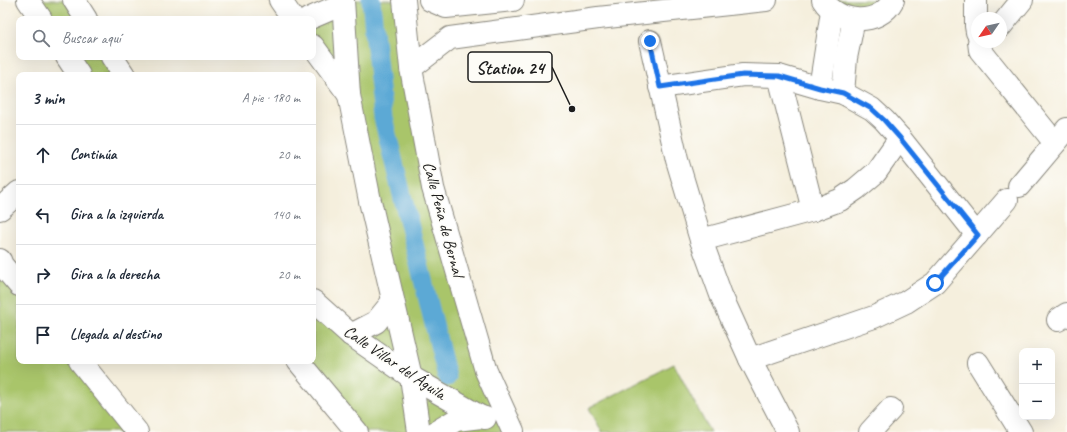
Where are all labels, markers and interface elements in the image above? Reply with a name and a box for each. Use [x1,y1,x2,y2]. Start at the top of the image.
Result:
north arrow [971,12,1007,48]
search box [16,16,316,60]
icon: search [30,27,52,49]
text: Buscar aquí [62,29,121,48]
route end [641,32,659,50]
callout: Station 24 [468,52,552,82]
text: Station 24 [476,57,546,79]
text: 3 min [32,88,65,109]
text: A pie · 180 m [242,90,300,106]
icon: ahead [32,144,54,166]
text: Continúa [70,145,117,164]
text: 20 m [278,147,300,163]
street label: Calle Peña de Bernal [418,159,470,282]
icon: left [32,204,54,226]
text: Gira a la izquierda [70,205,163,224]
text: 140 m [272,207,300,223]
icon: right [32,264,54,286]
text: Gira a la derecha [70,265,159,284]
text: 20 m [278,267,300,283]
route start [926,274,944,292]
street label: Calle Villar del Águila [340,320,452,405]
icon: arrive [32,324,54,346]
text: Llegada al destino [70,325,161,344]
map controls [1019,348,1055,420]
button: + [1019,348,1055,384]
button: − [1019,384,1055,420]

